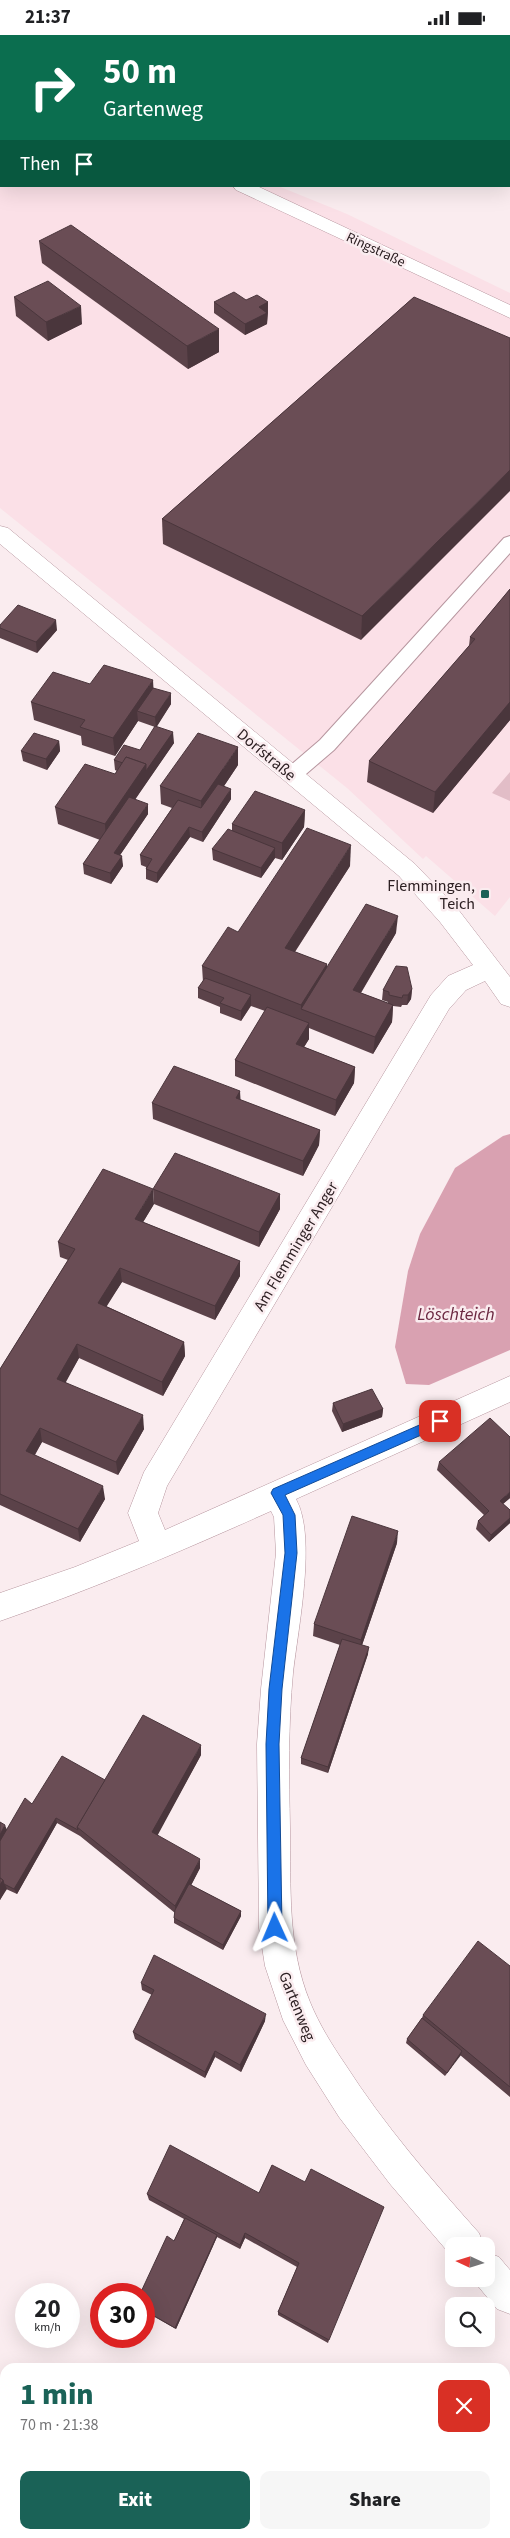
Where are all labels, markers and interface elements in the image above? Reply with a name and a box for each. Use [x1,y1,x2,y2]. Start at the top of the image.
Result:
text: 21:37 [25,4,71,31]
text: 50 m [103,47,177,97]
icon: right [20,55,85,120]
text: Gartenweg [103,93,203,125]
icon: arrive [70,150,98,178]
text: Then [20,151,60,178]
street label: Ringstraße [343,228,408,272]
street label: Dorfstraße [232,724,301,786]
place label: Flemmingen, Teich [387,875,475,915]
marker: Flemmingen, Teich [479,888,491,900]
street label: Am Flemminger Anger [248,1177,344,1315]
water label: Löschteich [417,1302,495,1327]
pin [419,1400,461,1442]
icon: arrive [426,1407,454,1435]
position arrow [248,1901,300,1953]
street label: Gartenweg [273,1969,321,2044]
north arrow [445,2237,495,2287]
map controls [445,2237,495,2347]
speed limit sign: 30 [90,2283,155,2348]
text: 20 [34,2291,61,2327]
button: search [445,2297,495,2347]
text: km/h [34,2319,61,2336]
text: 1 min [20,2373,94,2416]
button: close [438,2380,490,2432]
text: 70 m · 21:38 [20,2414,99,2436]
button: Exit [20,2471,250,2529]
button: Share [260,2471,490,2529]

